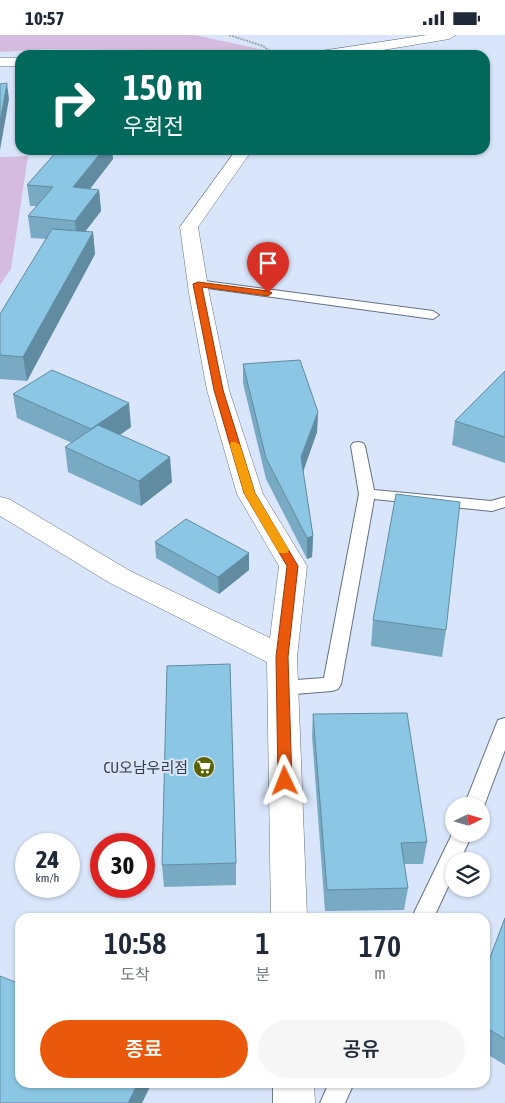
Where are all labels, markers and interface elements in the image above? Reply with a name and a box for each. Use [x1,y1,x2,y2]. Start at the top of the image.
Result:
text: 10:57 [25,7,64,29]
text: 150 m [123,67,202,107]
icon: right [40,70,105,135]
text: 우회전 [123,113,184,139]
pin [247,242,289,293]
icon: arrive [254,249,282,277]
position arrow [258,754,310,806]
supermarket icon: CU오남우리점 [192,755,216,779]
place label: CU오남우리점 [103,759,188,776]
north arrow [445,797,490,843]
map controls [445,797,490,897]
speed limit sign: 30 [90,833,155,898]
text: 24 [36,845,59,873]
button: layers [445,852,490,897]
text: km/h [36,871,59,885]
text: 10:58 [104,926,166,960]
text: 1 [255,926,270,960]
text: 170 [359,929,401,963]
text: m [374,964,386,982]
text: 도착 [120,965,150,983]
text: 분 [255,965,270,983]
button: 종료 [40,1020,248,1078]
button: 공유 [258,1020,465,1078]

